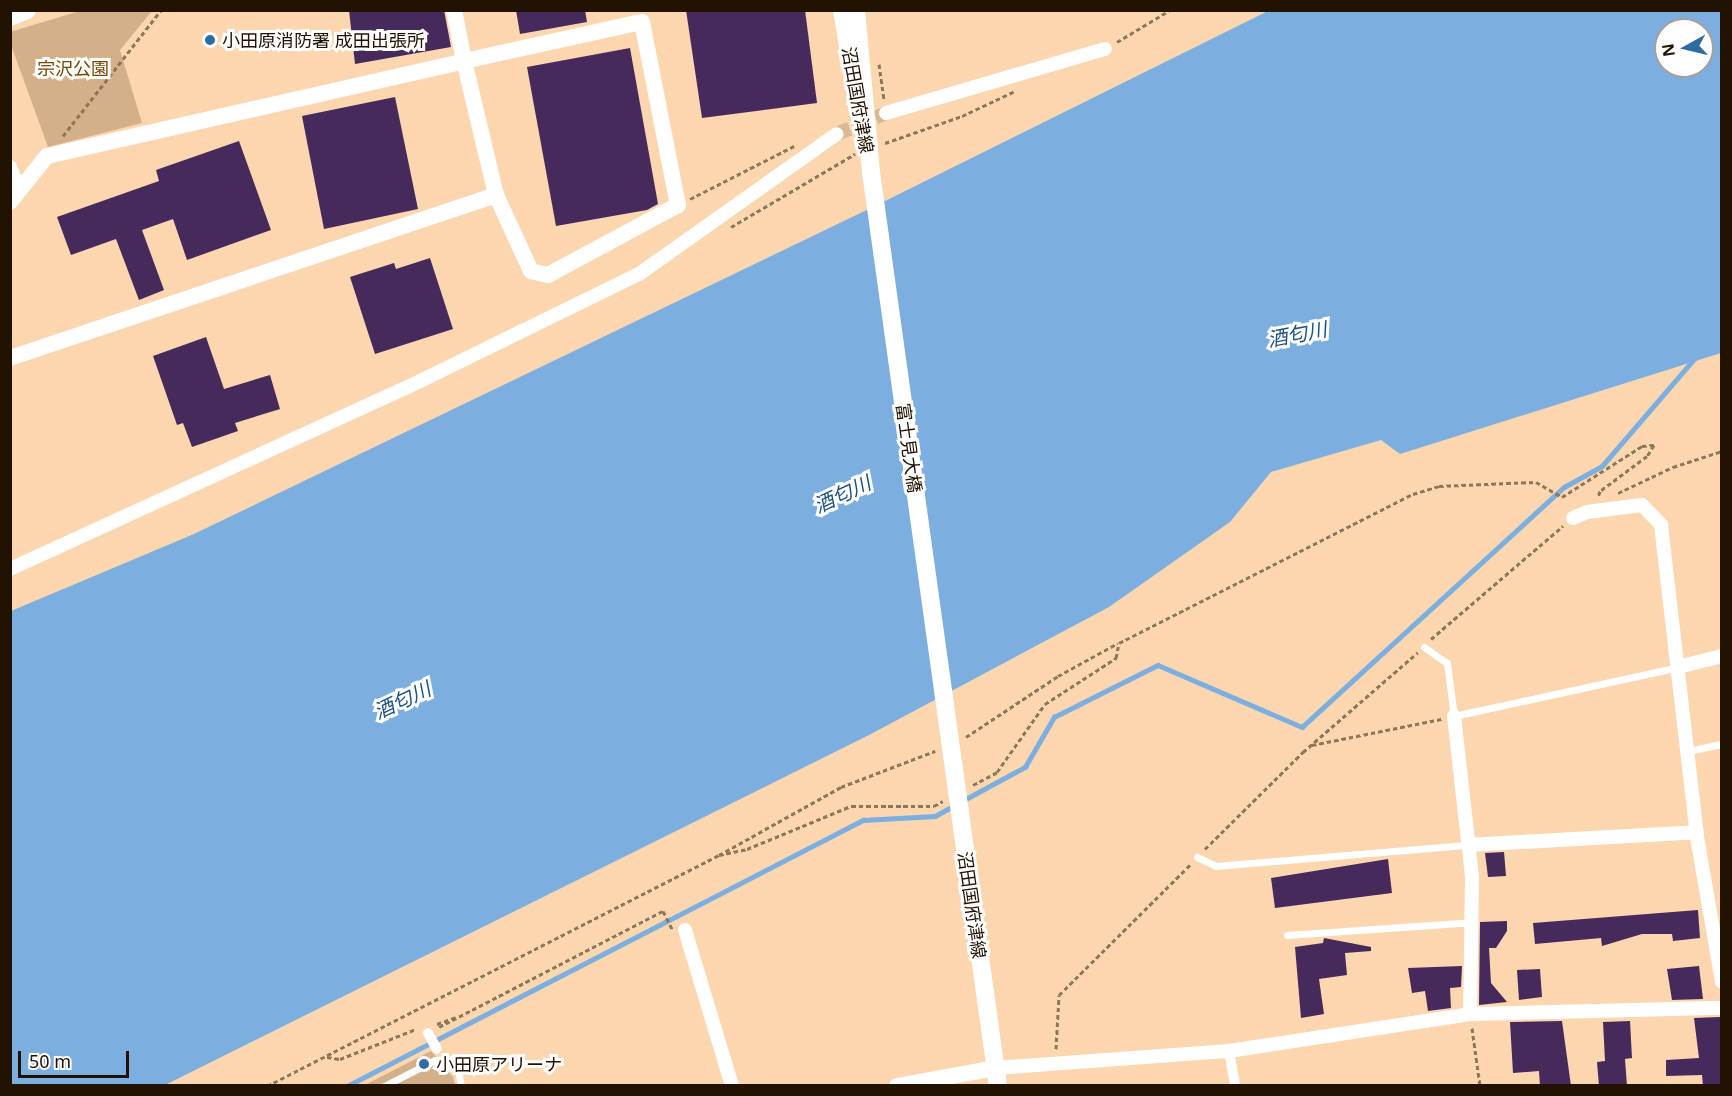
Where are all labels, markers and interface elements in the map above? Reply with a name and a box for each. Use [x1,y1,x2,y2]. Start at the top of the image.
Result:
north arrow [1654,18,1714,78]
place label: 小田原消防署 成田出張所 [222,29,425,51]
marker: 小田原消防署 成田出張所 [203,33,217,47]
text: N [1656,42,1680,58]
street label: 沼田国府津線 [838,45,878,155]
park label: 宗沢公園 [37,57,109,79]
water label: 酒匂川 [1265,316,1329,352]
street label: 富士見大橋 [892,402,926,494]
water label: 酒匂川 [810,470,874,518]
water label: 酒匂川 [370,676,434,724]
street label: 沼田国府津線 [954,850,990,960]
scale bar [21,1039,132,1077]
text: 50 m [29,1049,71,1073]
place label: 小田原アリーナ [436,1053,562,1075]
marker: 小田原アリーナ [417,1057,431,1071]

